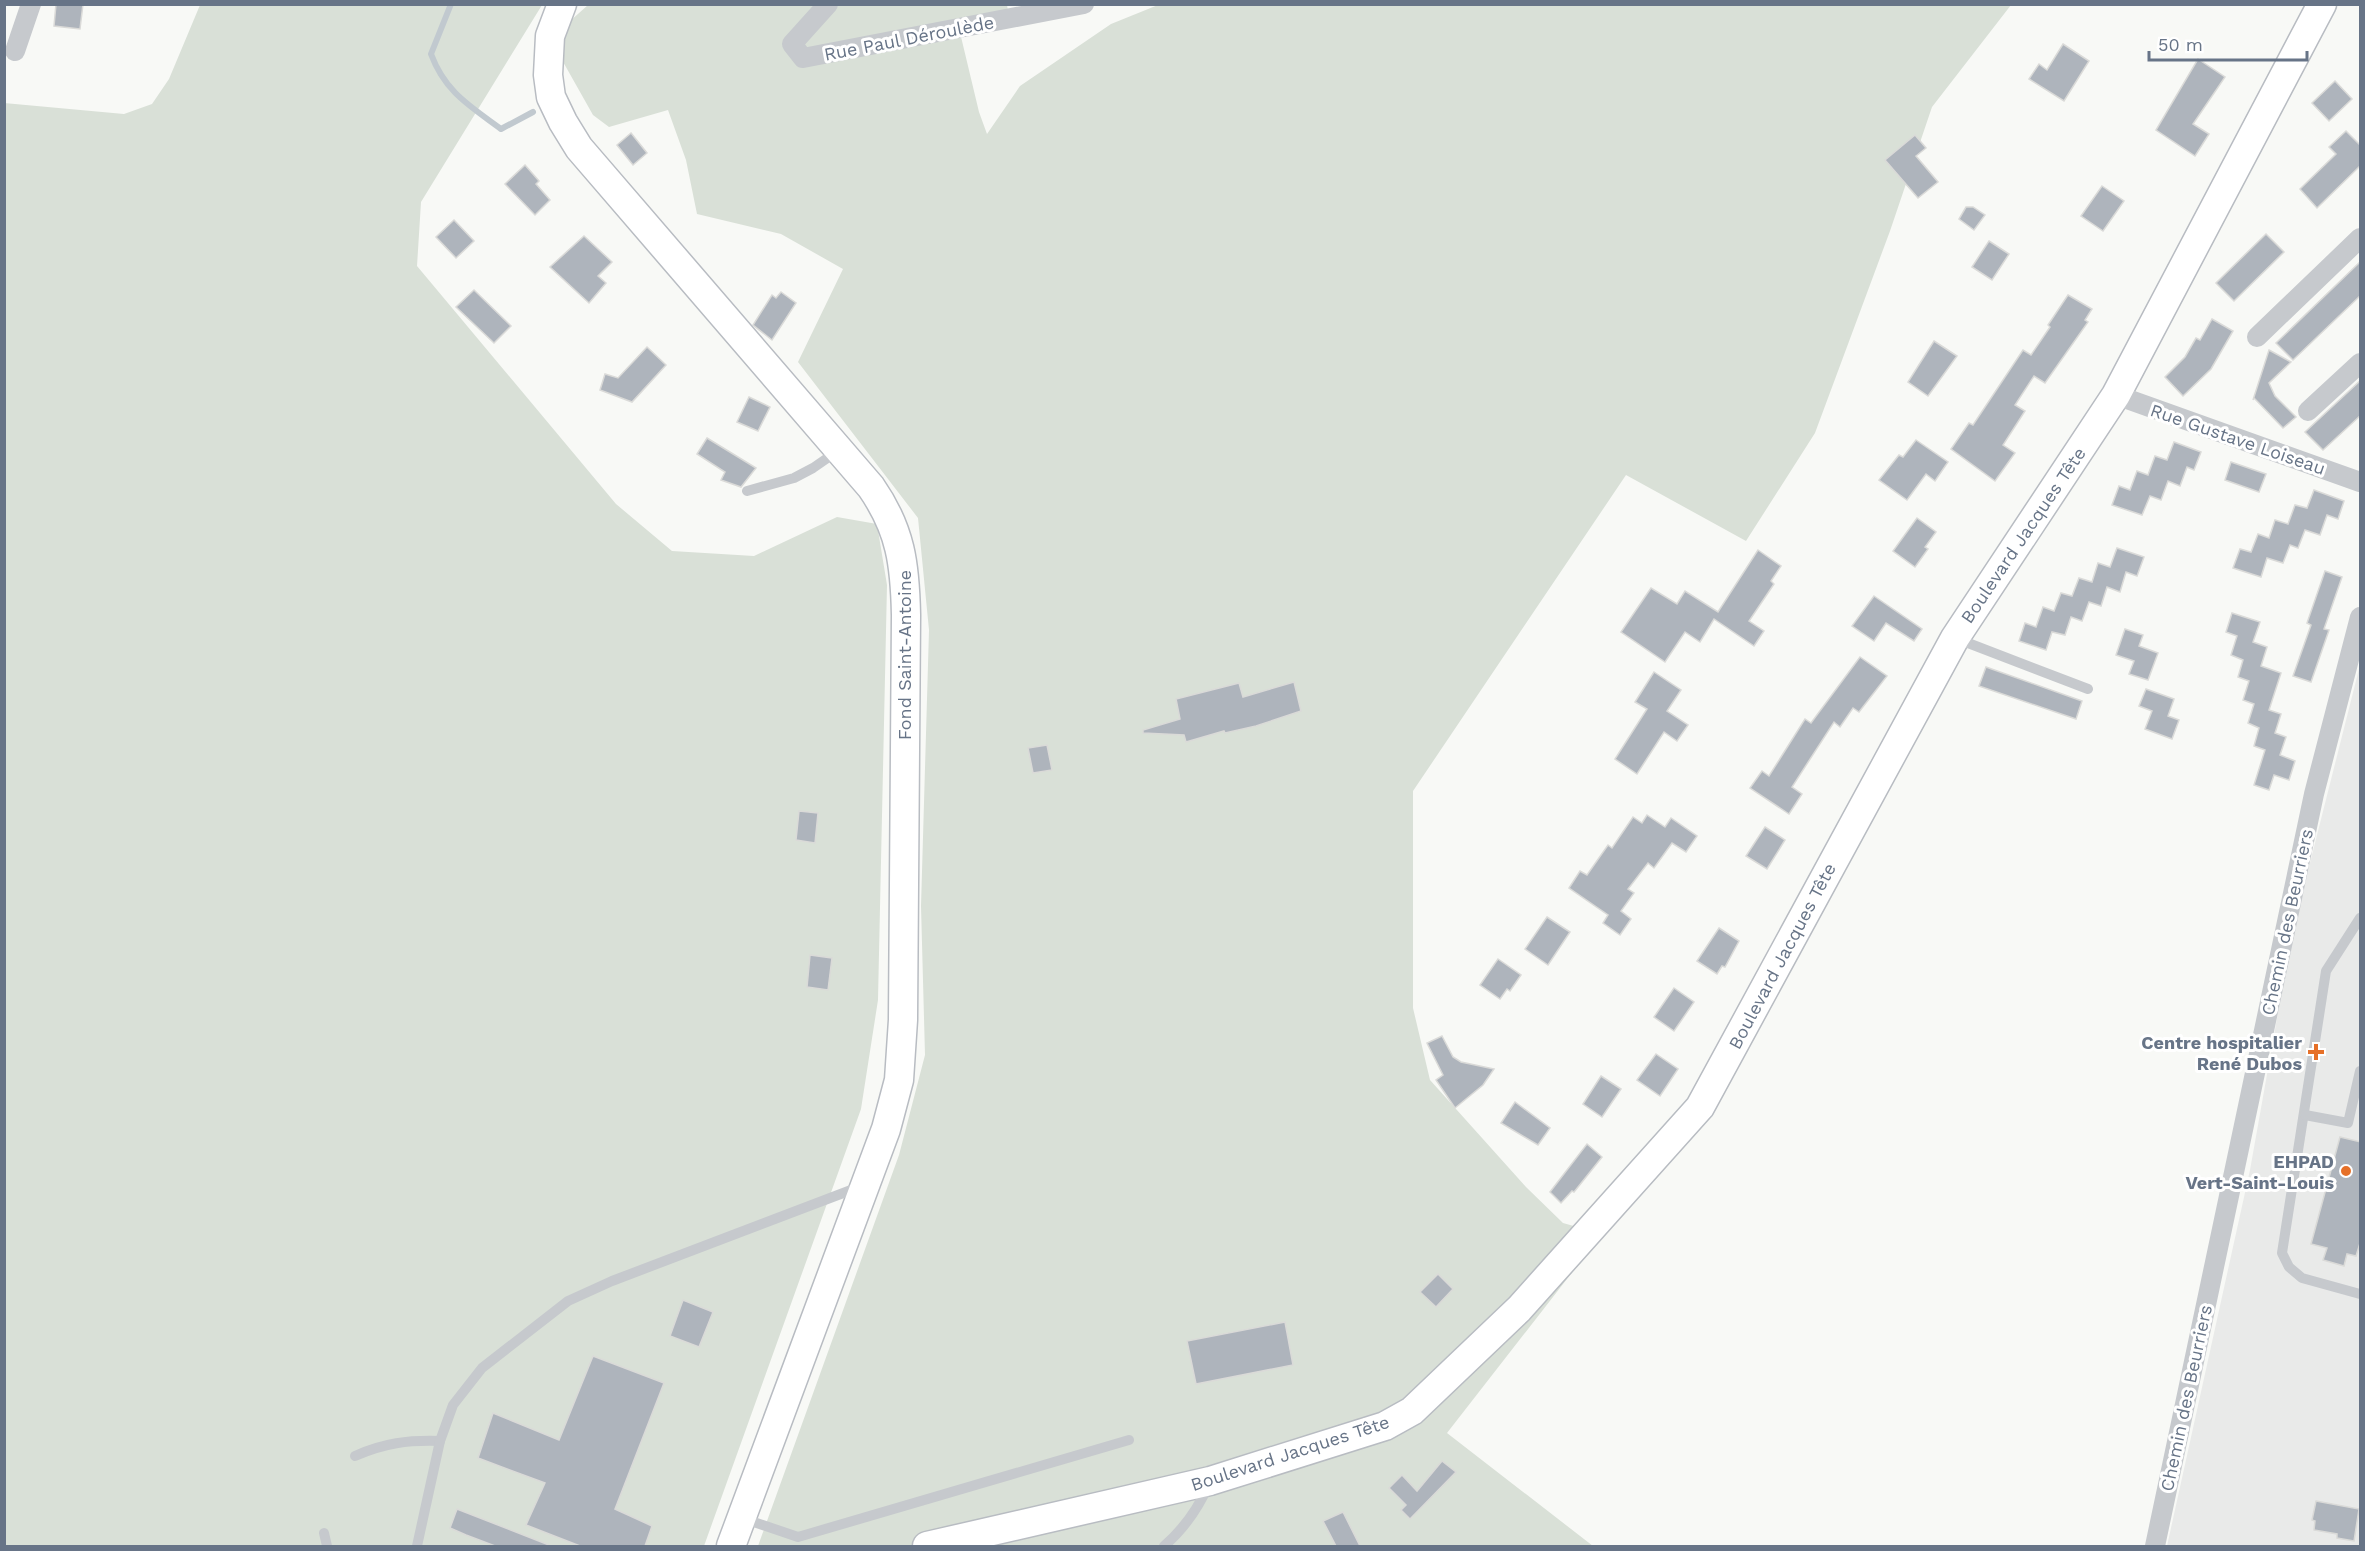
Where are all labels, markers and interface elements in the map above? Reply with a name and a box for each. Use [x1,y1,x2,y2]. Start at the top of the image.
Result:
street label: Rue Paul Déroulède [822,11,996,65]
scale bar [2149,24,2306,62]
text: 50 m [2158,34,2203,55]
street label: Rue Gustave Loiseau [2148,399,2328,479]
street label: Boulevard Jacques Tête [1956,443,2090,627]
street label: Fond Saint-Antoine [894,570,915,740]
street label: Chemin des Beurriers [2257,827,2317,1017]
street label: Boulevard Jacques Tête [1724,859,1840,1053]
place label: Centre hospitalier René Dubos [2141,1032,2302,1074]
marker: Centre hospitalier René Dubos [2307,1043,2325,1061]
place label: EHPAD Vert-Saint-Louis [2185,1151,2334,1193]
marker: EHPAD Vert-Saint-Louis [2339,1164,2353,1178]
street label: Chemin des Beurriers [2156,1303,2216,1493]
street label: Boulevard Jacques Tête [1188,1411,1392,1495]

